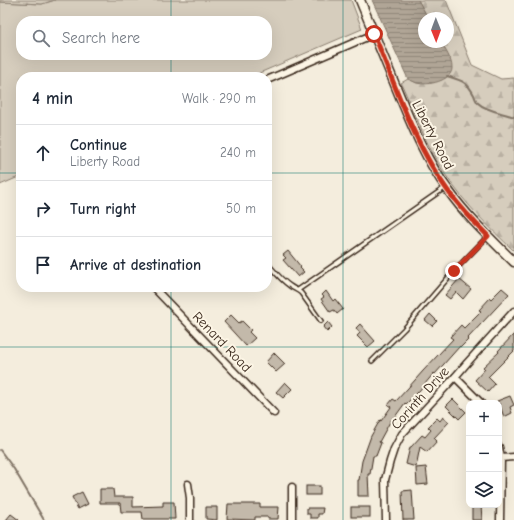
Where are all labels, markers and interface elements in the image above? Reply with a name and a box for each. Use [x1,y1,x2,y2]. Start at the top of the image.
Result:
north arrow [418,12,454,48]
search box [16,16,272,60]
route start [365,25,383,43]
icon: search [30,27,52,49]
text: Search here [62,29,140,47]
text: 4 min [32,89,73,108]
text: Walk · 290 m [182,91,256,106]
street label: Liberty Road [408,98,458,172]
text: Continue [70,136,127,154]
icon: ahead [32,142,54,164]
text: 240 m [220,145,256,160]
text: Liberty Road [70,154,140,169]
icon: right [32,198,54,220]
text: Turn right [70,200,136,218]
text: 50 m [226,201,256,216]
icon: arrive [32,254,54,276]
text: Arrive at destination [70,256,201,274]
route end [445,262,463,280]
street label: Renard Road [189,308,255,376]
street label: Corinth Drive [387,363,453,433]
map controls [466,400,502,508]
button: + [466,400,502,436]
button: − [466,436,502,472]
button: layers [466,472,502,508]

